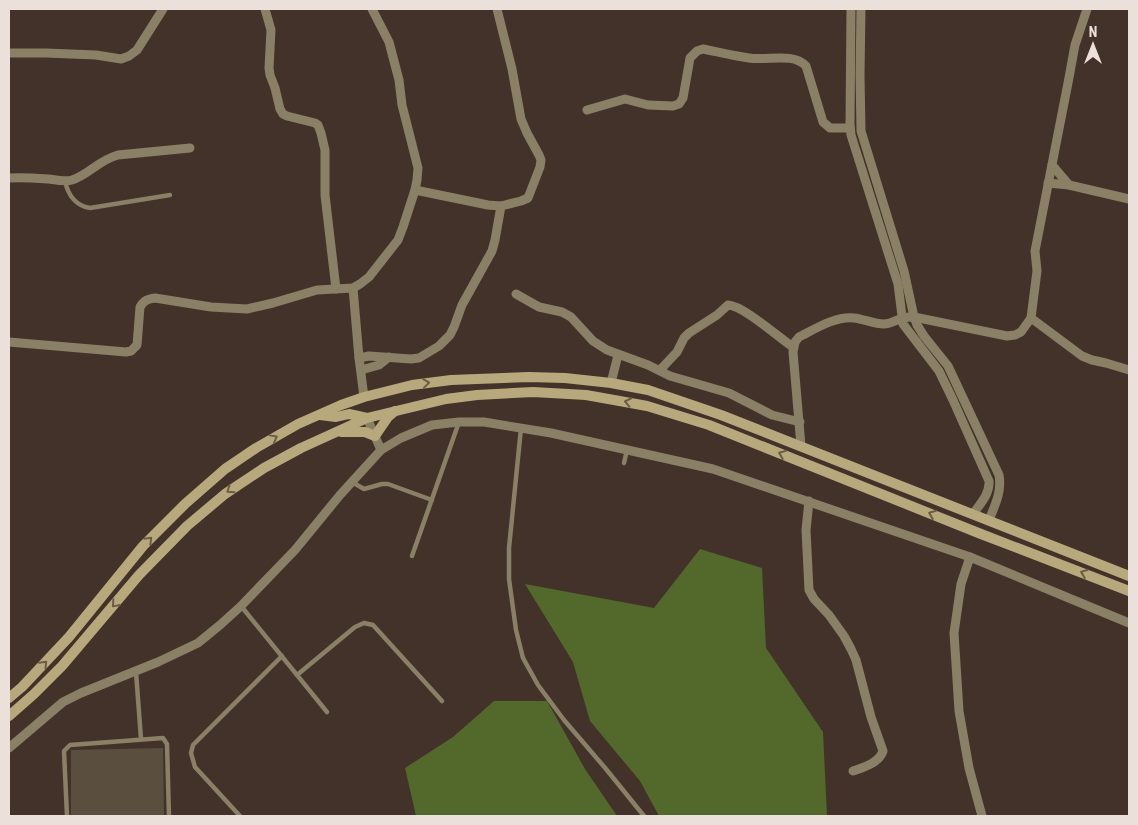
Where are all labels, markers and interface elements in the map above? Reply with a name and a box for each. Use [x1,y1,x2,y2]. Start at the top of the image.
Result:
north arrow [1068,20,1118,70]
text: N [1089,24,1097,40]
one-way arrow [423,378,431,389]
one-way arrow [623,398,632,408]
one-way arrow [269,434,278,444]
one-way arrow [778,450,786,460]
one-way arrow [227,484,236,493]
one-way arrow [929,510,937,520]
one-way arrow [143,537,152,546]
one-way arrow [1080,569,1089,579]
one-way arrow [112,598,120,607]
one-way arrow [38,660,47,669]

